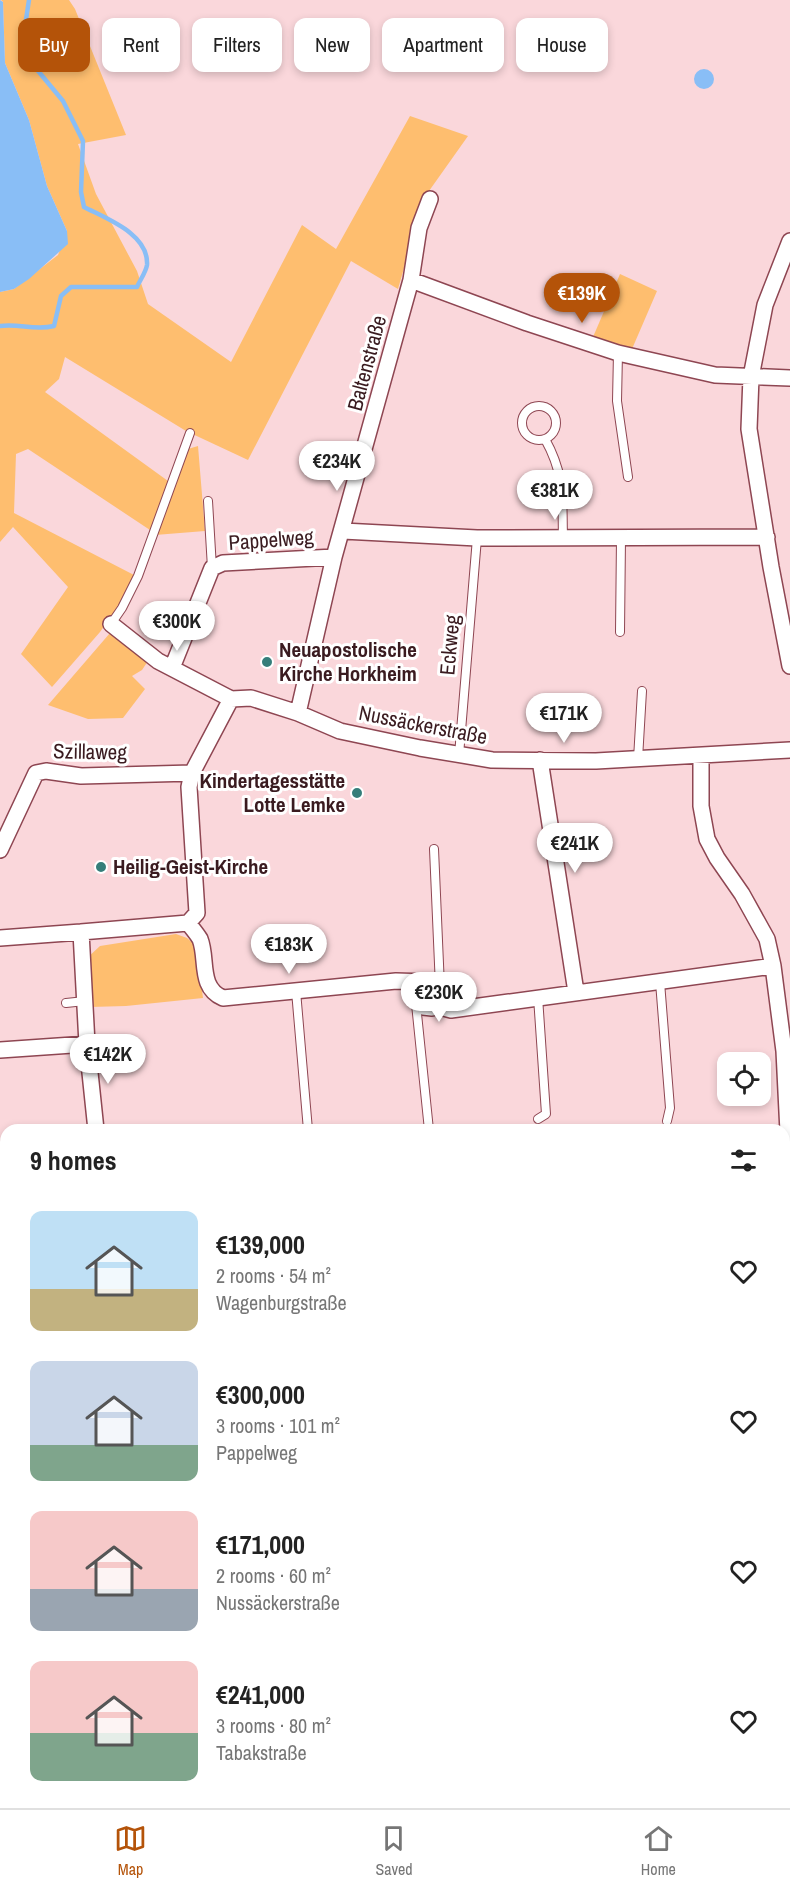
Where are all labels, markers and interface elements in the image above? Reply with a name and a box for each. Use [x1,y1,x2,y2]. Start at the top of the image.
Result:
chip: Buy [18,18,90,72]
chip: Rent [102,18,180,72]
chip: Filters [192,18,282,72]
chip: New [294,18,370,72]
chip: Apartment [382,18,504,72]
chip: House [516,18,608,72]
pin: €139K [540,273,624,324]
text: €139K [558,279,606,306]
street label: Baltenstraße [340,312,393,414]
pin: €234K [295,441,379,492]
text: €234K [313,447,361,474]
pin: €381K [513,470,597,521]
text: €381K [531,476,579,503]
street label: Pappelweg [227,522,315,557]
pin: €300K [135,601,219,652]
text: €300K [153,607,201,634]
street label: Eckweg [432,613,467,676]
place label: Neuapostolische Kirche Horkheim [279,635,417,688]
marker: Neuapostolische Kirche Horkheim [260,655,274,669]
pin: €171K [522,693,606,744]
street label: Nussäckerstraße [356,698,490,751]
text: €171K [540,699,588,726]
street label: Szillaweg [53,736,128,767]
place label: Kindertagesstätte Lotte Lemke [200,766,345,819]
marker: Kindertagesstätte Lotte Lemke [350,786,364,800]
pin: €241K [533,823,617,874]
text: €241K [551,829,599,856]
place label: Heilig-Geist-Kirche [113,852,268,881]
marker: Heilig-Geist-Kirche [94,860,108,874]
pin: €183K [247,924,331,975]
text: €183K [265,930,313,957]
pin: €230K [397,972,481,1023]
text: €230K [415,978,463,1005]
pin: €142K [66,1034,150,1085]
text: €142K [84,1040,132,1067]
map controls [717,1052,771,1106]
button: locate [717,1052,771,1106]
text: 9 homes [30,1143,117,1178]
icon: filters [727,1144,760,1177]
text: €139,000 [216,1227,305,1262]
icon: home [78,1235,150,1307]
icon: heart [727,1255,760,1288]
text: 2 rooms · 54 m² [216,1262,331,1289]
text: Wagenburgstraße [216,1289,347,1316]
text: €300,000 [216,1377,305,1412]
icon: home [78,1385,150,1457]
icon: heart [727,1405,760,1438]
text: 3 rooms · 101 m² [216,1412,340,1439]
text: Pappelweg [216,1439,297,1466]
text: €171,000 [216,1527,305,1562]
icon: home [78,1535,150,1607]
icon: heart [727,1555,760,1588]
text: 2 rooms · 60 m² [216,1562,331,1589]
text: Nussäckerstraße [216,1589,340,1616]
text: €241,000 [216,1677,305,1712]
icon: home [78,1685,150,1757]
icon: heart [727,1705,760,1738]
text: 3 rooms · 80 m² [216,1712,331,1739]
text: Tabakstraße [216,1739,307,1766]
tab: Map [114,1822,147,1880]
tab: Saved [375,1822,413,1880]
tab: Home [641,1822,676,1880]

